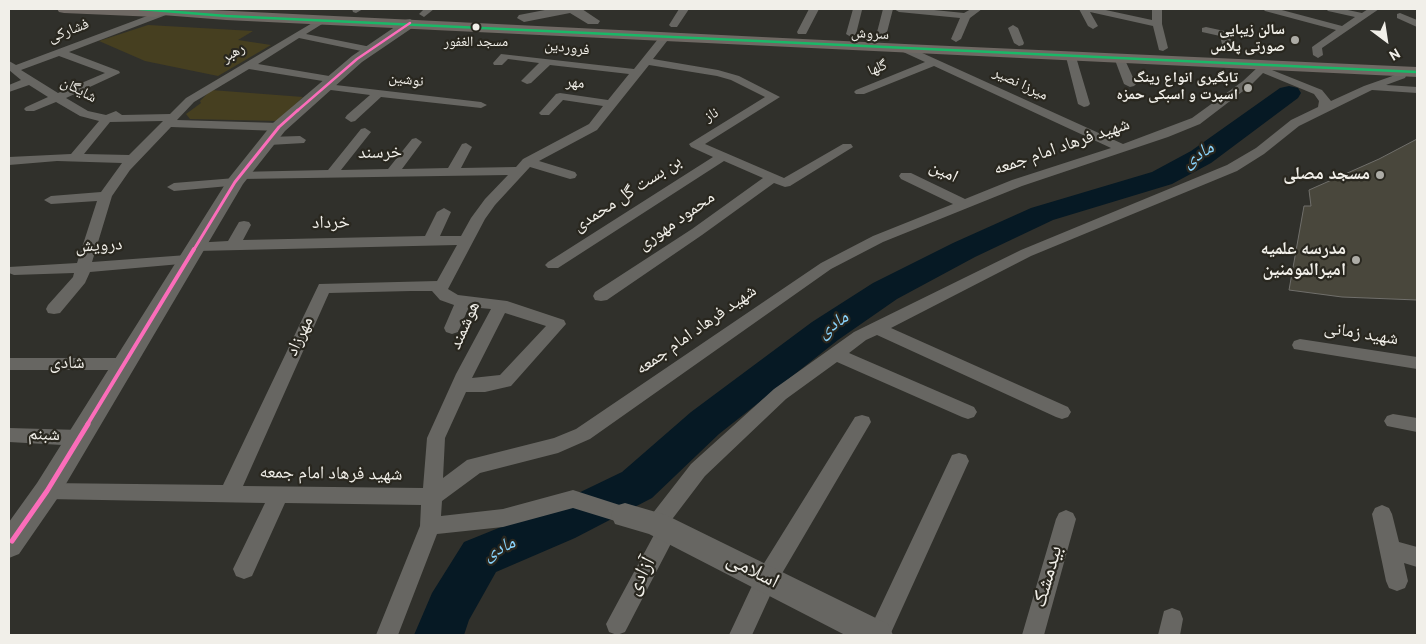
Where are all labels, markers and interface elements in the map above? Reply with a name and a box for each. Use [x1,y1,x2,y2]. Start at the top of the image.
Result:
north arrow [1361,15,1411,65]
street label: فشارکی [46,16,92,48]
marker: مسجد الغفور [471,22,481,32]
place label: سالن زیبایی صورتی پلاس [1210,22,1285,57]
street label: سروش [850,25,890,45]
marker: سالن زیبایی صورتی پلاس [1289,34,1301,46]
place label: مسجد الغفور [444,35,508,51]
street label: فروردین [543,37,591,61]
street label: رهبر [219,40,249,68]
text: N [1385,43,1403,63]
street label: گلها [866,57,890,81]
street label: میرزا نصیر [990,64,1050,106]
street label: نوشین [387,70,425,92]
place label: تابگیری انواع رینگ اسپرت و اسبکی حمزه [1116,70,1238,105]
street label: شایگان [57,74,99,108]
street label: مهر [565,74,585,94]
marker: تابگیری انواع رینگ اسپرت و اسبکی حمزه [1242,82,1254,94]
street label: ناز [702,105,722,127]
street label: شهید فرهاد امام جمعه [991,115,1133,181]
water label: مادی [1179,138,1219,174]
street label: خرسند [358,143,402,165]
street label: بن بست گل محمدی [570,152,686,238]
street label: امین [925,157,961,189]
place label: مسجد مصلی [1283,164,1370,186]
marker: مسجد مصلی [1374,169,1386,181]
street label: محمود مهوری [634,188,720,256]
street label: خرداد [312,213,350,235]
street label: درویش [75,235,123,259]
place label: مدرسه علمیه امیرالمومنین [1260,239,1346,282]
marker: مدرسه علمیه امیرالمومنین [1350,254,1362,266]
street label: شهید فرهاد امام جمعه [632,281,762,381]
street label: هوشمند [446,298,486,354]
water label: مادی [814,307,854,345]
street label: مهرزاد [283,314,319,360]
street label: شهید زمانی [1322,318,1400,352]
street label: شادی [50,353,84,375]
street label: شبنم [28,425,60,447]
street label: شهید فرهاد امام جمعه [259,463,403,487]
water label: مادی [480,533,520,567]
street label: بیدمشک [1028,543,1070,611]
street label: اسلامی [721,548,783,596]
street label: آزادی [622,554,662,600]

